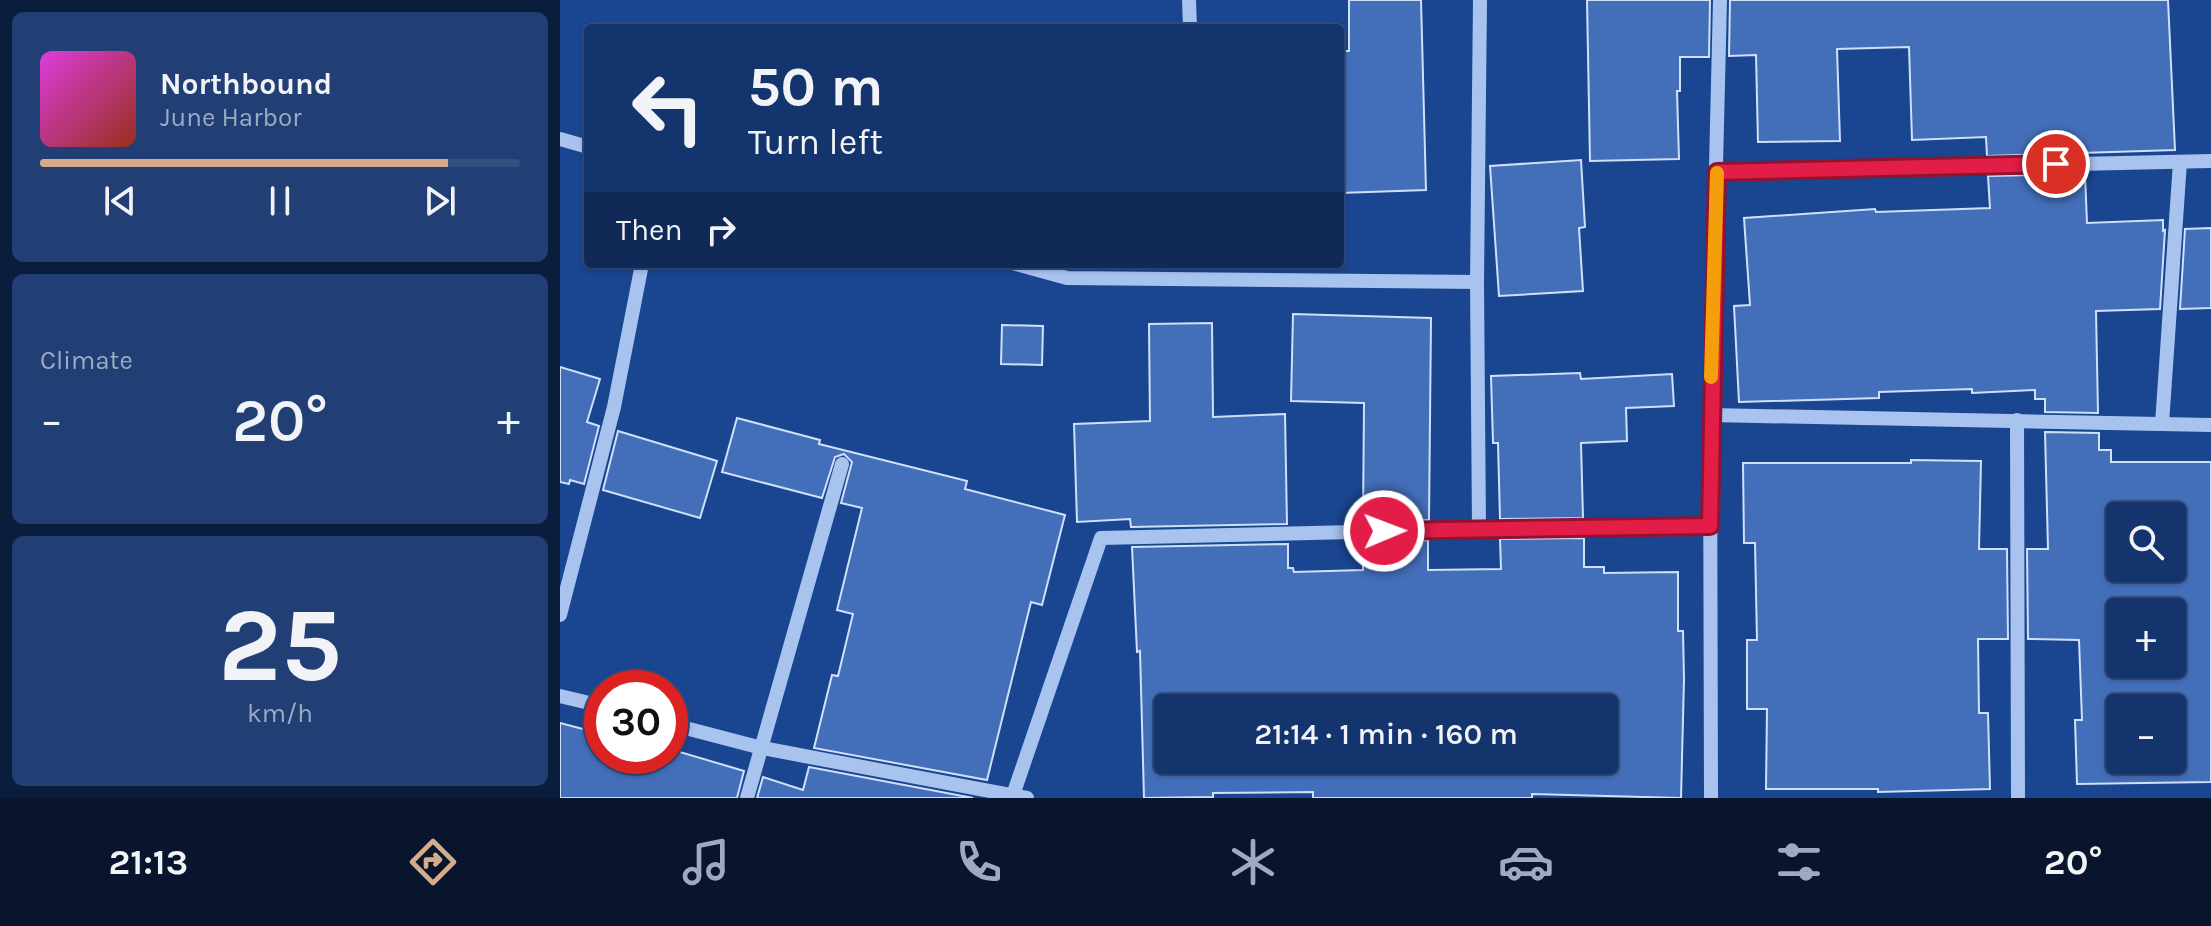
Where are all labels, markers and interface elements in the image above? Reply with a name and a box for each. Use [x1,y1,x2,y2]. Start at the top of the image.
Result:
text: 50 m [748,54,883,119]
icon: left [616,56,720,160]
text: Northbound [160,66,332,102]
text: June Harbor [160,102,302,133]
text: Turn left [748,121,883,163]
pin [2022,130,2090,198]
icon: arrive [2034,142,2078,186]
icon: previous [98,179,142,223]
icon: pause [258,179,302,223]
icon: next [418,179,462,223]
icon: right [699,208,743,252]
text: Then [616,212,683,248]
text: Climate [40,345,133,376]
text: 20° [232,386,328,456]
text: − [40,395,63,446]
text: + [497,395,520,446]
position arrow [1342,489,1426,573]
map controls [2106,502,2186,774]
button: search [2106,502,2186,582]
text: 25 [218,585,342,706]
button: + [2106,598,2186,678]
speed limit sign: 30 [584,670,688,774]
button: − [2106,694,2186,774]
text: km/h [247,698,313,729]
text: 21:14 · 1 min · 160 m [1254,716,1518,752]
icon: directions [405,834,461,890]
icon: music [678,834,734,890]
icon: phone [951,834,1007,890]
icon: climate [1225,834,1281,890]
icon: car [1498,834,1554,890]
icon: filters [1771,834,1827,890]
text: 21:13 [109,841,188,883]
text: 20° [2044,841,2102,883]

